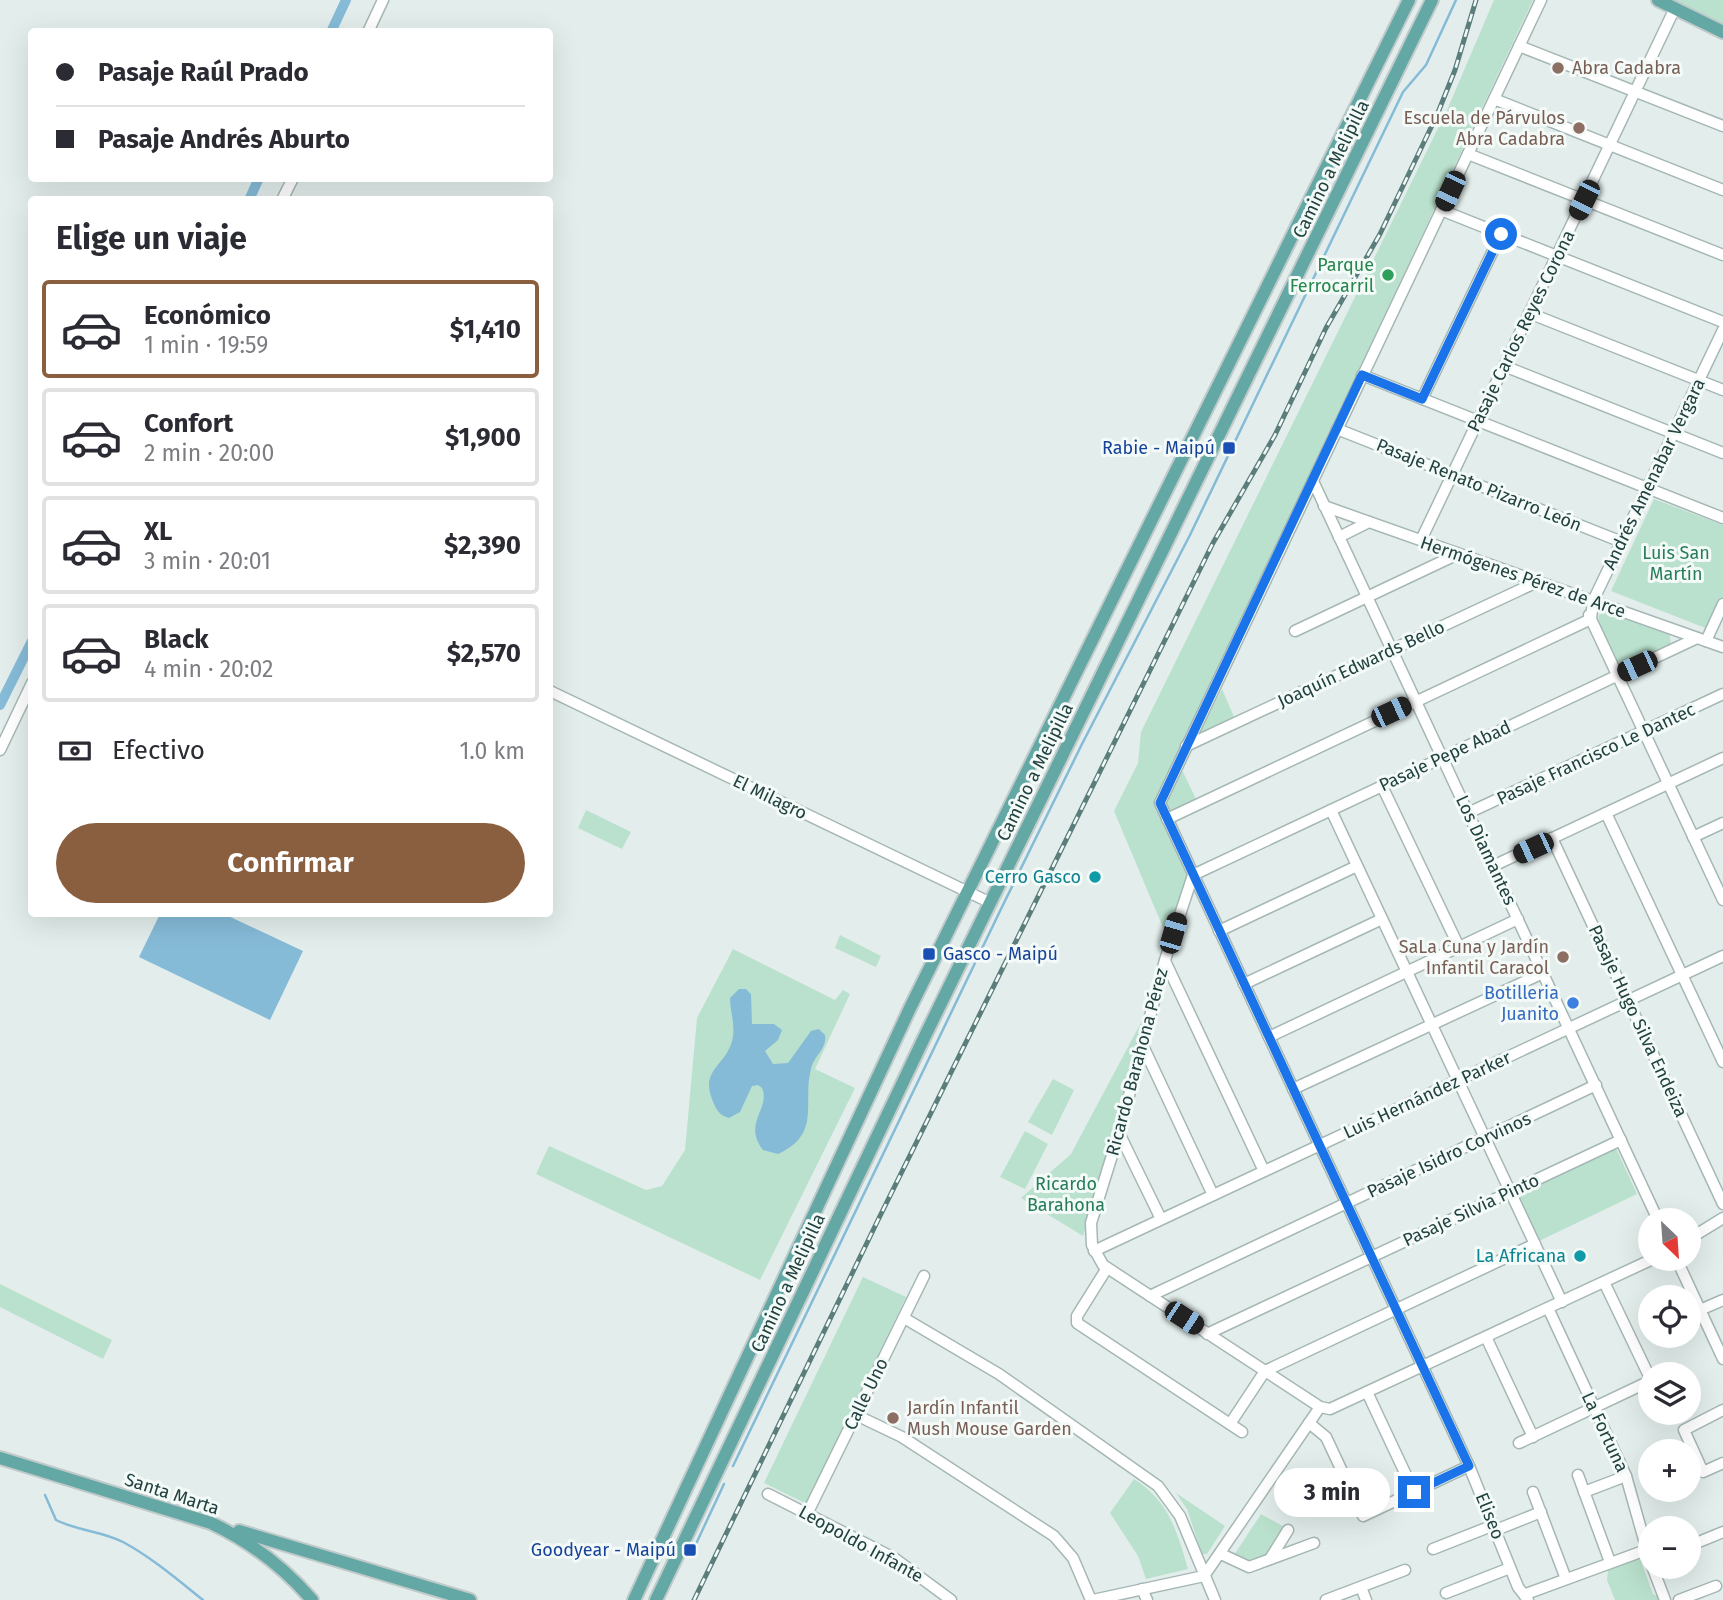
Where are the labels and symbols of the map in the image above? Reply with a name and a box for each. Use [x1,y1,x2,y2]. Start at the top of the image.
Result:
place label: Abra Cadabra [1572,57,1681,79]
marker: Abra Cadabra [1550,60,1566,76]
street label: Camino a Melipilla [1288,96,1374,242]
place label: Escuela de Párvulos Abra Cadabra [1404,107,1565,150]
marker: Escuela de Párvulos Abra Cadabra [1571,120,1587,136]
car [1432,168,1469,214]
car [1566,177,1603,223]
route start [1485,218,1517,250]
street label: Pasaje Carlos Reyes Corona [1463,227,1579,435]
place label: Parque Ferrocarril [1290,254,1374,297]
marker: Parque Ferrocarril [1380,267,1396,283]
street label: Andrés Amenabar Vergara [1598,375,1710,573]
street label: Pasaje Renato Pizarro León [1373,434,1585,536]
place label: Rabie - Maipú [1102,437,1215,459]
marker: Rabie - Maipú [1221,440,1237,456]
street label: Hermógenes Pérez de Arce [1417,531,1629,623]
park label: Luis San Martín [1642,542,1710,585]
street label: Joaquín Edwards Bello [1274,616,1448,712]
car [1614,648,1661,684]
car [1368,694,1415,730]
street label: Pasaje Francisco Le Dantec [1493,698,1699,810]
street label: Camino a Melipilla [992,699,1078,845]
street label: Pasaje Pepe Abad [1376,716,1514,796]
street label: El Milagro [729,770,811,824]
street label: Los Diamantes [1451,791,1521,909]
car [1510,830,1557,866]
place label: Cerro Gasco [985,866,1081,888]
marker: Cerro Gasco [1087,869,1103,885]
car [1158,910,1189,956]
street label: Pasaje Hugo Silva Endeiza [1584,921,1692,1121]
place label: SaLa Cuna y Jardín Infantil Caracol [1399,936,1549,979]
place label: Gasco - Maipú [943,943,1058,965]
marker: Gasco - Maipú [921,946,937,962]
marker: SaLa Cuna y Jardín Infantil Caracol [1555,949,1571,965]
street label: Ricardo Barahona Pérez [1101,966,1173,1158]
place label: Botilleria Juanito [1484,982,1559,1025]
marker: Botilleria Juanito [1565,995,1581,1011]
street label: Luis Hernández Parker [1340,1046,1514,1144]
street label: Pasaje Isidro Corvinos [1364,1107,1534,1203]
street label: Pasaje Silvia Pinto [1399,1169,1543,1251]
park label: Ricardo Barahona [1027,1173,1105,1216]
north arrow [1638,1208,1701,1270]
street label: Camino a Melipilla [746,1210,830,1356]
place label: La Africana [1476,1245,1566,1267]
marker: La Africana [1572,1248,1588,1264]
car [1161,1298,1208,1338]
street label: Calle Uno [839,1354,893,1434]
street label: La Fortuna [1577,1388,1633,1476]
place label: Jardín Infantil Mush Mouse Garden [907,1397,1072,1440]
marker: Jardín Infantil Mush Mouse Garden [885,1410,901,1426]
street label: Santa Marta [122,1468,222,1520]
callout: 3 min [1274,1468,1390,1516]
route end [1398,1476,1430,1508]
street label: Eliseo [1471,1489,1509,1543]
street label: Leopoldo Infante [795,1501,927,1587]
place label: Goodyear - Maipú [531,1539,676,1561]
marker: Goodyear - Maipú [682,1542,698,1558]

